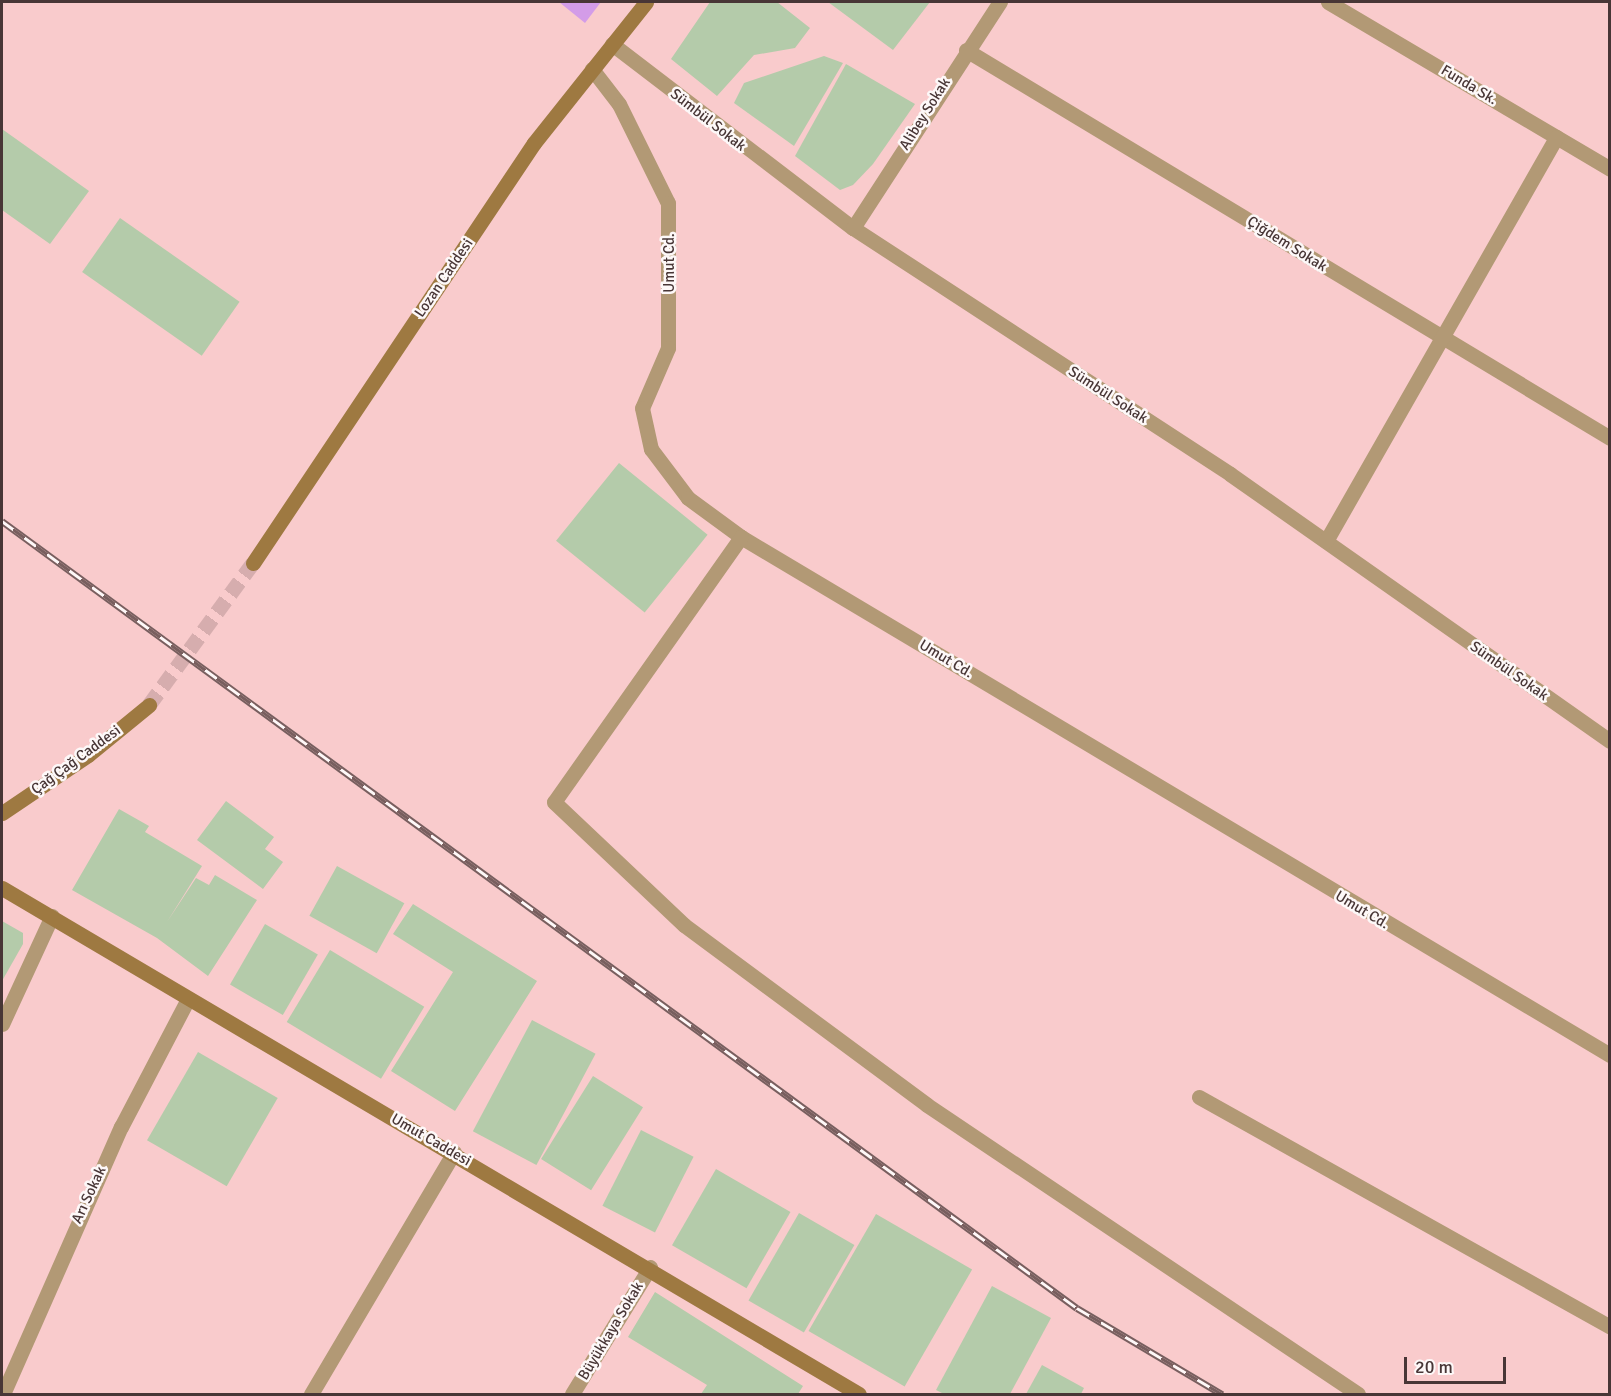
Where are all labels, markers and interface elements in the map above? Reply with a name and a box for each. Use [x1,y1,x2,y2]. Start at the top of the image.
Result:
street label: Funda Sk. [1438,61,1500,109]
street label: Alibey Sokak [896,75,954,153]
street label: Sümbül Sokak [667,85,749,155]
street label: Çiğdem Sokak [1244,212,1330,276]
street label: Umut Cd. [661,233,679,293]
street label: Lozan Caddesi [411,235,477,321]
street label: Sümbül Sokak [1065,363,1151,427]
street label: Umut Cd. [916,636,976,682]
street label: Sümbül Sokak [1467,638,1551,704]
street label: Çağ Çağ Caddesi [28,722,124,798]
street label: Umut Cd. [1332,887,1392,933]
street label: Umut Caddesi [388,1110,474,1170]
street label: Arı Sokak [68,1164,110,1226]
street label: Büyükkaya Sokak [575,1279,647,1383]
scale bar [1407,1345,1509,1383]
text: 20 m [1415,1356,1453,1378]

